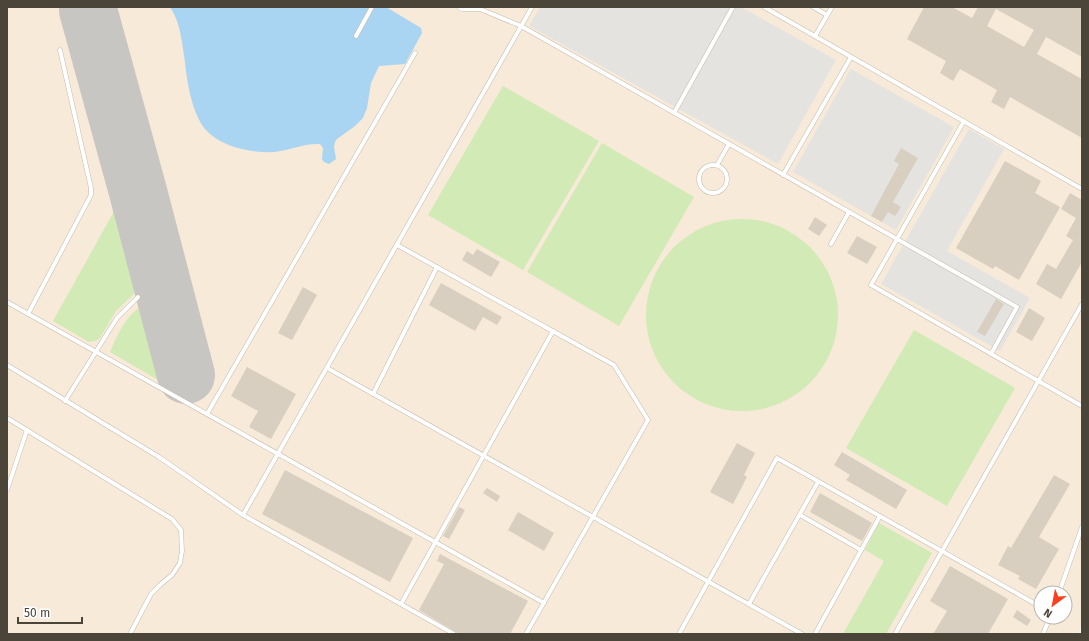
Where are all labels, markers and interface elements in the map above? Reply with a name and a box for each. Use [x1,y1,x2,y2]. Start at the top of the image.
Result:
north arrow [1033,585,1073,625]
scale bar [18,599,82,625]
text: 50 m [24,606,50,620]
text: N [1041,606,1055,621]

